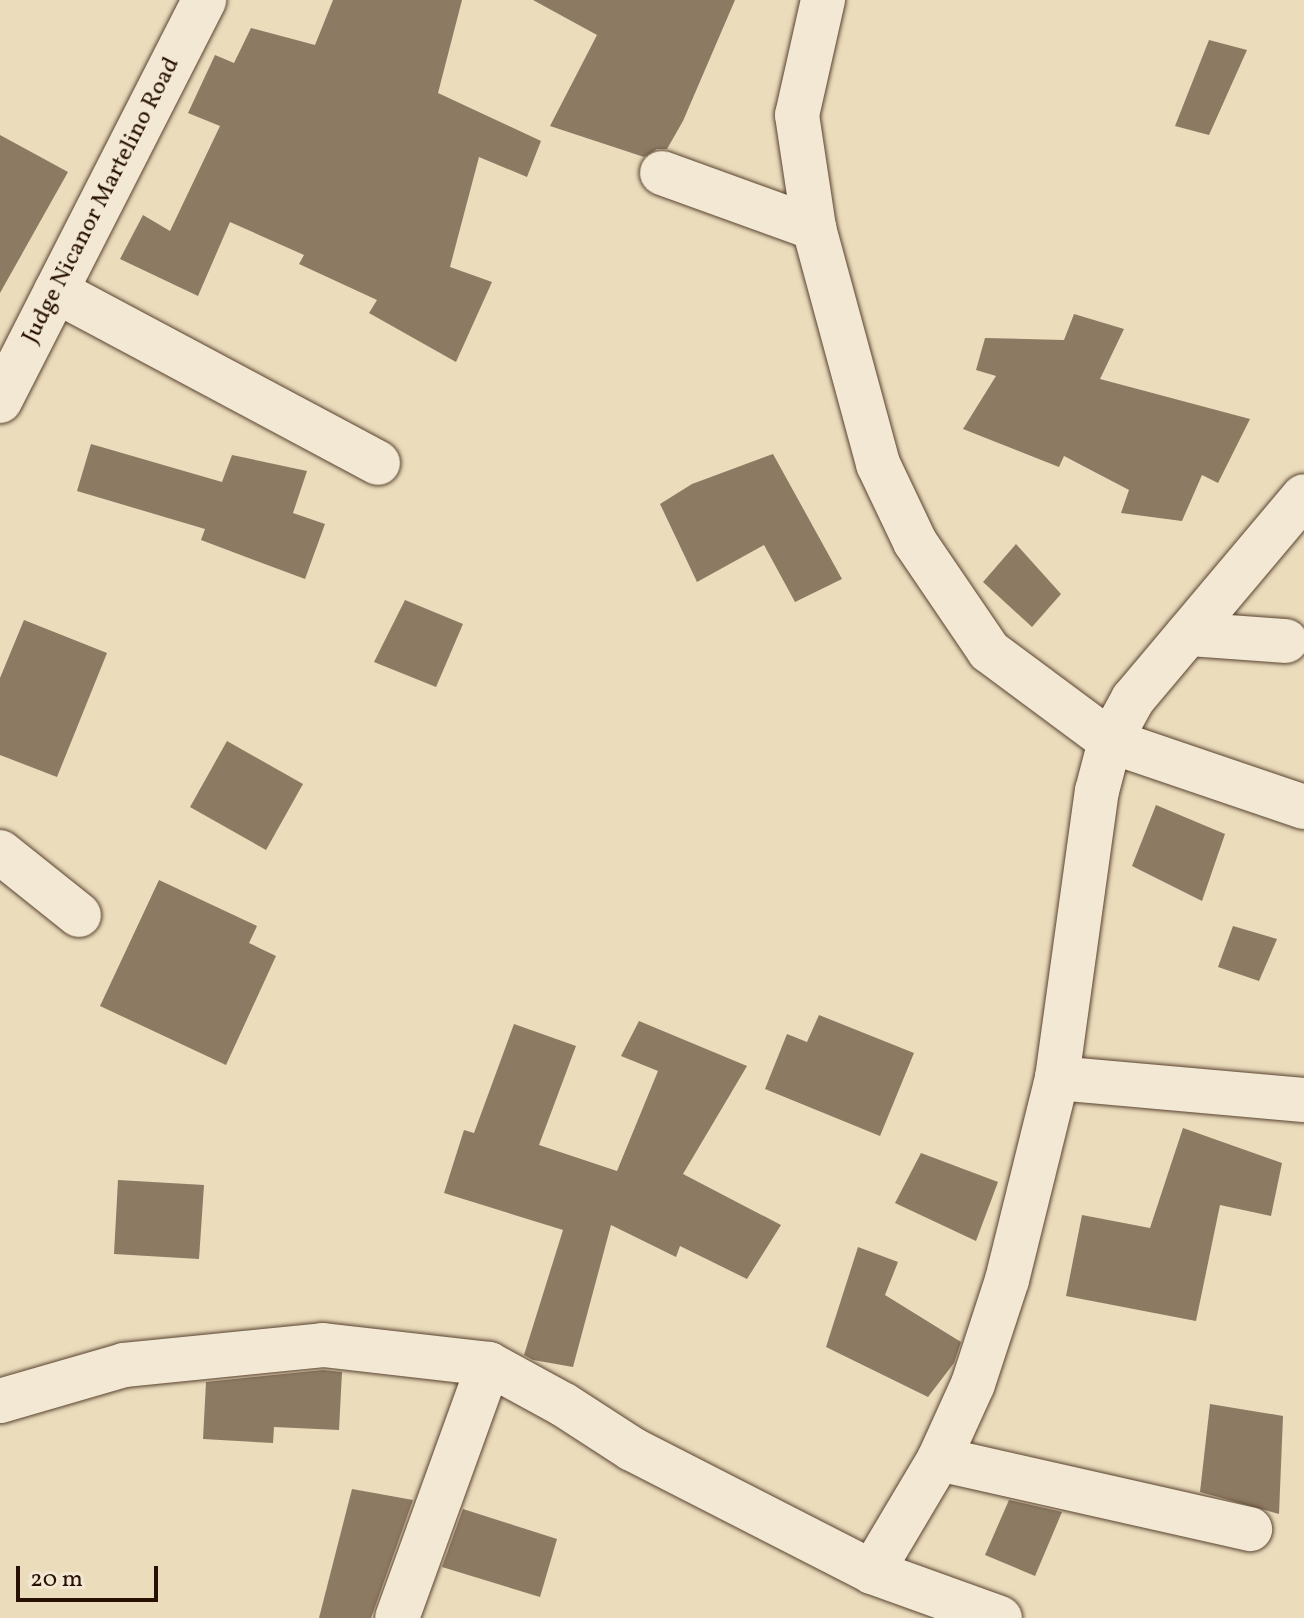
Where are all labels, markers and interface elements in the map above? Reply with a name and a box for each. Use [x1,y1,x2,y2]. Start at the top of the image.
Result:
street label: Judge Nicanor Martelino Road [17,53,187,349]
scale bar [20,1550,162,1600]
text: 20 m [30,1563,83,1597]

